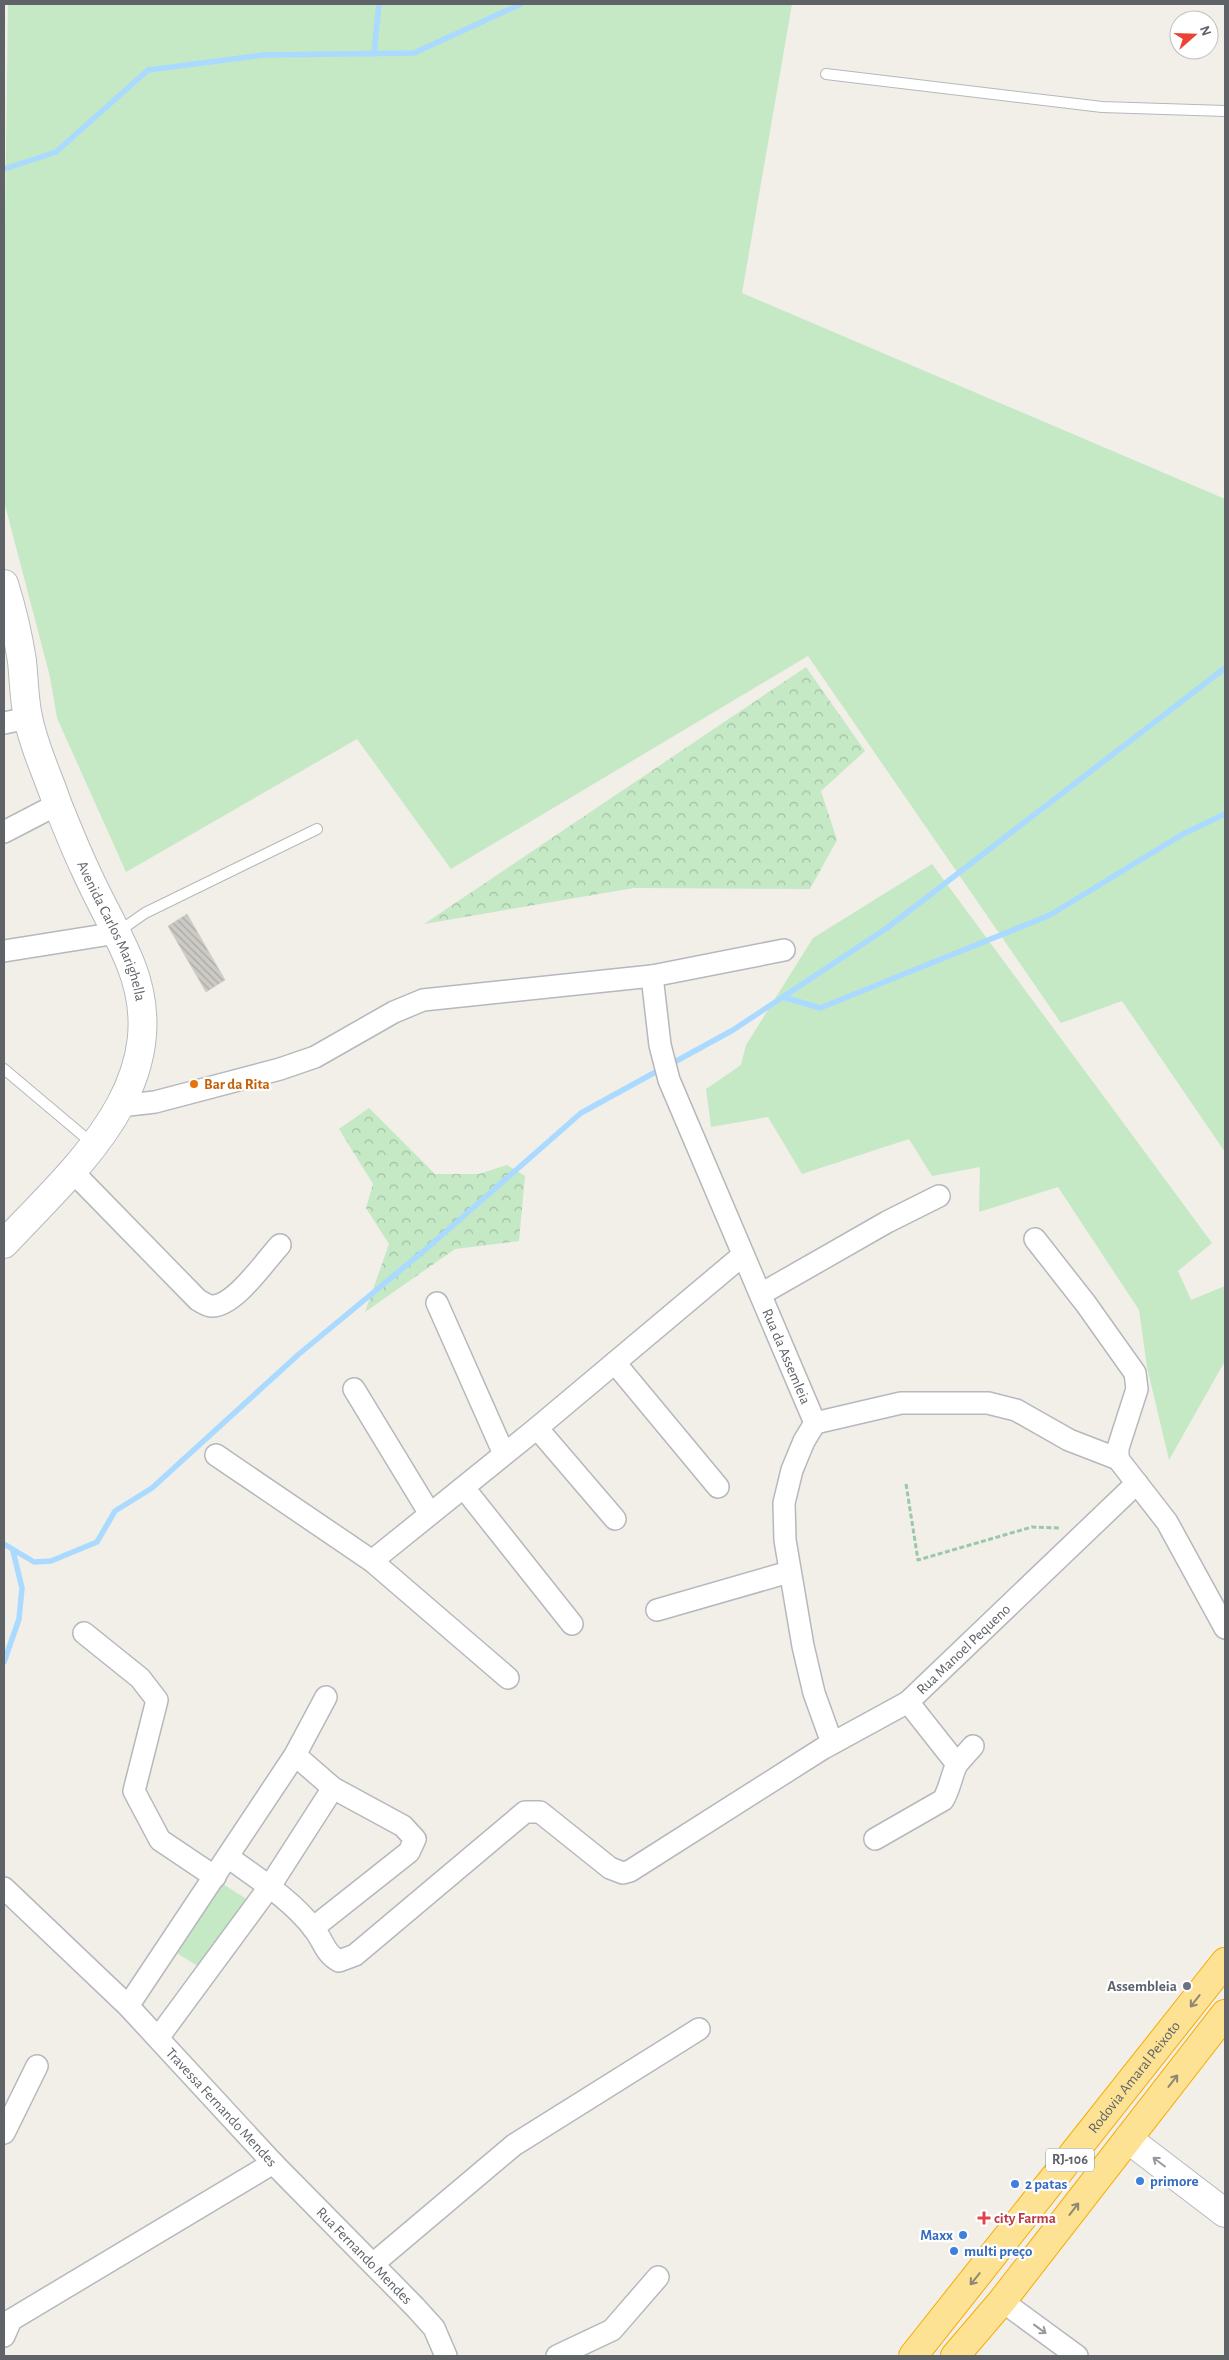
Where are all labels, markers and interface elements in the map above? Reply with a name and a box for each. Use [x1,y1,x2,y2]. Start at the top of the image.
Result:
north arrow [1169,10,1219,60]
text: N [1197,24,1214,38]
street label: Avenida Carlos Marighella [75,859,148,1002]
place label: Bar da Rita [204,1077,270,1092]
marker: Bar da Rita [188,1078,200,1090]
street label: Rua da Assemleia [760,1306,814,1406]
street label: Rua Manoel Pequeno [914,1601,1013,1697]
place label: Assembleia [1107,1979,1177,1994]
marker: Assembleia [1181,1980,1193,1992]
one-way arrow [1190,1994,1201,2007]
street label: Rodovia Amaral Peixoto [1085,2018,1183,2136]
street label: Travessa Fernando Mendes [163,2045,280,2170]
one-way arrow [1168,2075,1179,2088]
road number: RJ-106 [1046,2148,1094,2172]
one-way arrow [1152,2157,1166,2167]
place label: primore [1150,2174,1199,2189]
marker: primore [1134,2175,1146,2187]
place label: 2 patas [1025,2177,1068,2192]
marker: 2 patas [1009,2178,1021,2190]
one-way arrow [1068,2203,1079,2216]
street label: Rua Fernando Mendes [314,2204,415,2307]
place label: city Farma [994,2211,1056,2226]
marker: city Farma [978,2212,990,2224]
place label: Maxx [920,2228,953,2243]
marker: Maxx [957,2229,969,2241]
place label: multi preço [964,2244,1032,2259]
marker: multi preço [948,2245,960,2257]
one-way arrow [970,2273,981,2286]
one-way arrow [1033,2323,1046,2334]

